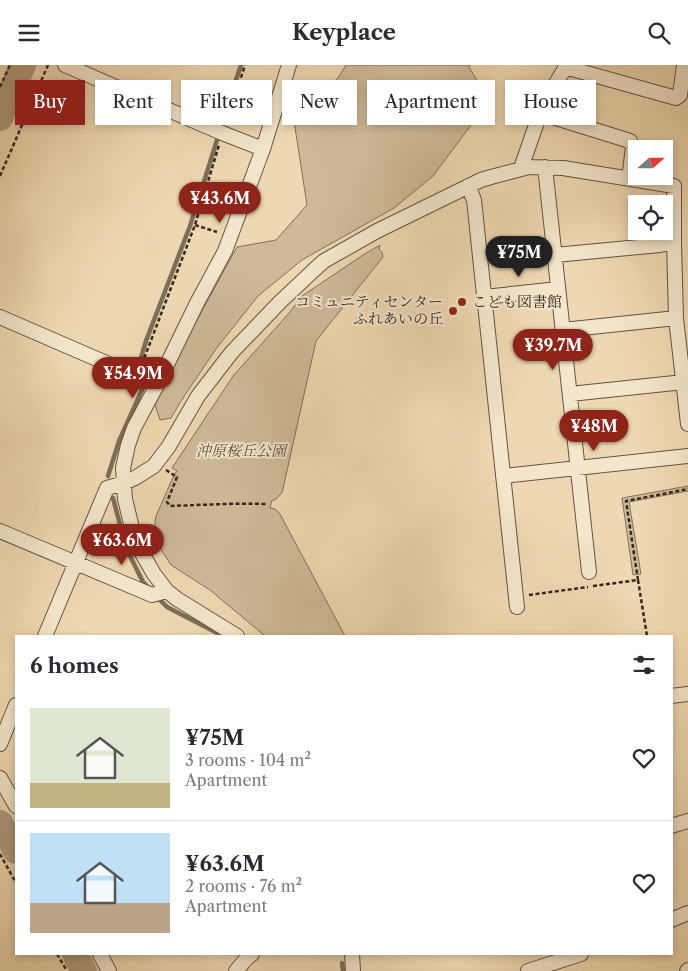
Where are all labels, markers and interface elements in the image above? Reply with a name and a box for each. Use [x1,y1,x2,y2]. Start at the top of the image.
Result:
icon: menu [15,19,43,47]
text: Keyplace [292,19,396,46]
icon: search [645,19,673,47]
chip: Buy [15,80,85,125]
chip: Rent [95,80,171,125]
chip: Filters [181,80,272,125]
chip: New [282,80,357,125]
chip: Apartment [367,80,495,125]
chip: House [505,80,596,125]
north arrow [628,140,672,185]
map controls [628,140,673,240]
pin: ¥43.6M [179,181,261,224]
text: ¥43.6M [190,188,250,208]
button: locate [628,195,673,240]
pin: ¥75M [489,235,549,278]
text: ¥75M [497,242,541,262]
place label: コミュニティセンター ふれあいの丘 [295,292,443,328]
place label: こども図書館 [472,292,562,311]
marker: こども図書館 [456,296,468,308]
marker: コミュニティセンター ふれあいの丘 [447,305,459,317]
pin: ¥39.7M [512,329,594,371]
text: ¥39.7M [524,335,582,355]
pin: ¥54.9M [92,357,174,399]
text: ¥54.9M [103,363,163,383]
pin: ¥48M [564,409,624,452]
text: ¥48M [570,416,618,436]
park label: 沖原桜丘公園 [196,441,289,460]
pin: ¥63.6M [81,523,163,566]
text: ¥63.6M [92,530,152,550]
icon: filters [630,651,658,679]
text: 6 homes [30,653,119,678]
text: ¥75M [185,725,244,750]
icon: home [70,728,130,788]
icon: heart [630,744,658,772]
text: 3 rooms · 104 m² [185,750,311,770]
text: Apartment [185,770,267,790]
text: ¥63.6M [185,851,264,876]
icon: home [70,853,130,913]
icon: heart [630,869,658,897]
text: 2 rooms · 76 m² [185,876,302,896]
text: Apartment [185,896,267,916]

